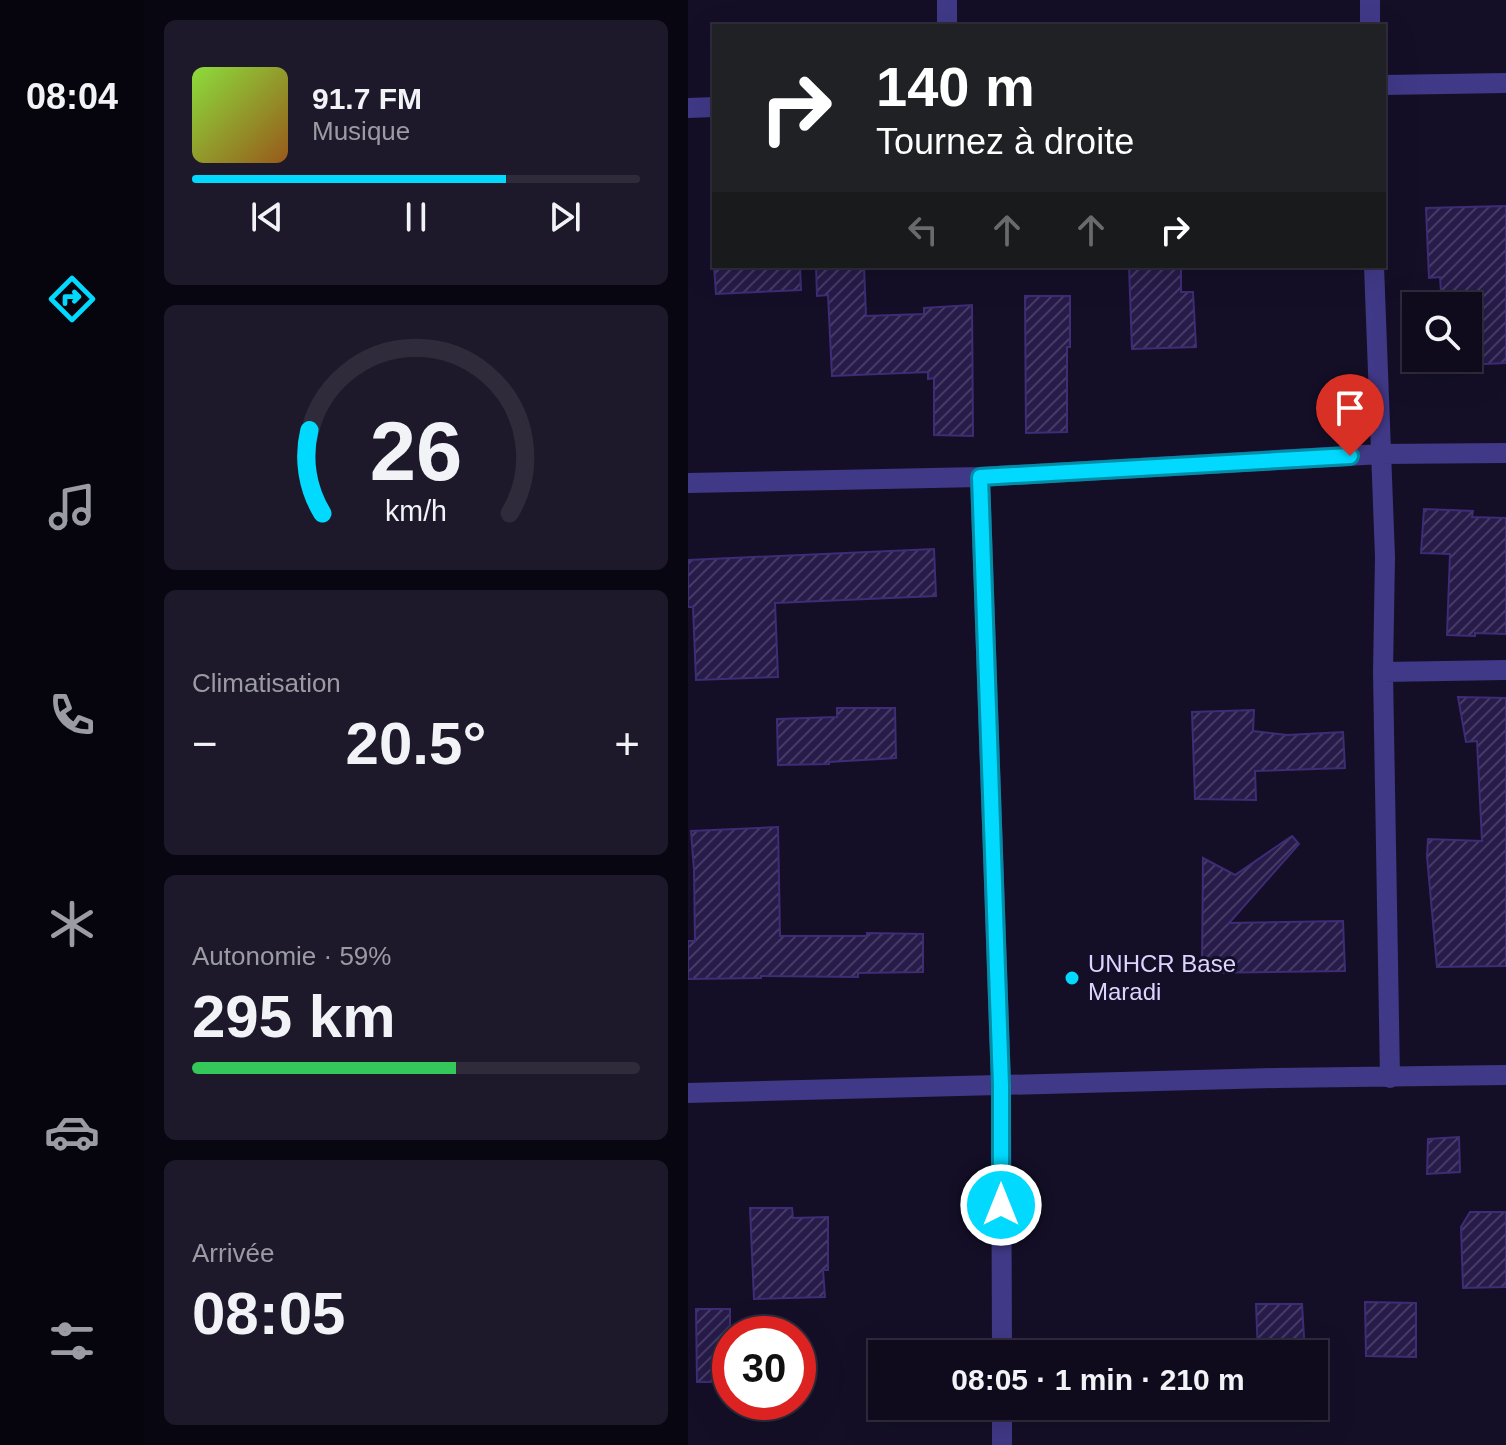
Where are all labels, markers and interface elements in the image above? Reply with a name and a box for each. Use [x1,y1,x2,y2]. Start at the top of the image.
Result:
text: 140 m [876,55,1035,118]
icon: right [744,56,848,160]
text: 08:04 [26,76,118,117]
text: 91.7 FM [312,82,422,115]
text: Musique [312,116,410,146]
text: Tournez à droite [876,121,1134,162]
icon: previous [245,195,289,239]
icon: pause [394,195,438,239]
icon: next [543,195,587,239]
icon: left [901,208,945,252]
icon: ahead [985,208,1029,252]
icon: ahead [1069,208,1113,252]
icon: right [1153,208,1197,252]
icon: directions [44,271,100,327]
map controls [1402,292,1482,372]
button: search [1402,292,1482,372]
pin [1316,374,1384,456]
icon: arrive [1328,386,1372,430]
text: 26 [370,404,462,497]
icon: music [44,479,100,535]
text: km/h [385,495,447,527]
text: Climatisation [192,668,341,698]
icon: phone [44,687,100,743]
text: 20.5° [346,710,486,777]
text: − [192,719,218,768]
text: + [614,719,640,768]
icon: climate [44,896,100,952]
text: Autonomie · 59% [192,941,391,971]
place label: UNHCR Base Maradi [1088,950,1236,1005]
marker: UNHCR Base Maradi [1063,969,1081,987]
text: 295 km [192,983,396,1050]
icon: car [44,1104,100,1160]
position arrow [959,1163,1043,1247]
text: Arrivée [192,1238,274,1268]
text: 08:05 [192,1280,345,1347]
icon: filters [44,1313,100,1369]
speed limit sign: 30 [712,1316,816,1420]
text: 08:05 · 1 min · 210 m [951,1363,1245,1396]

